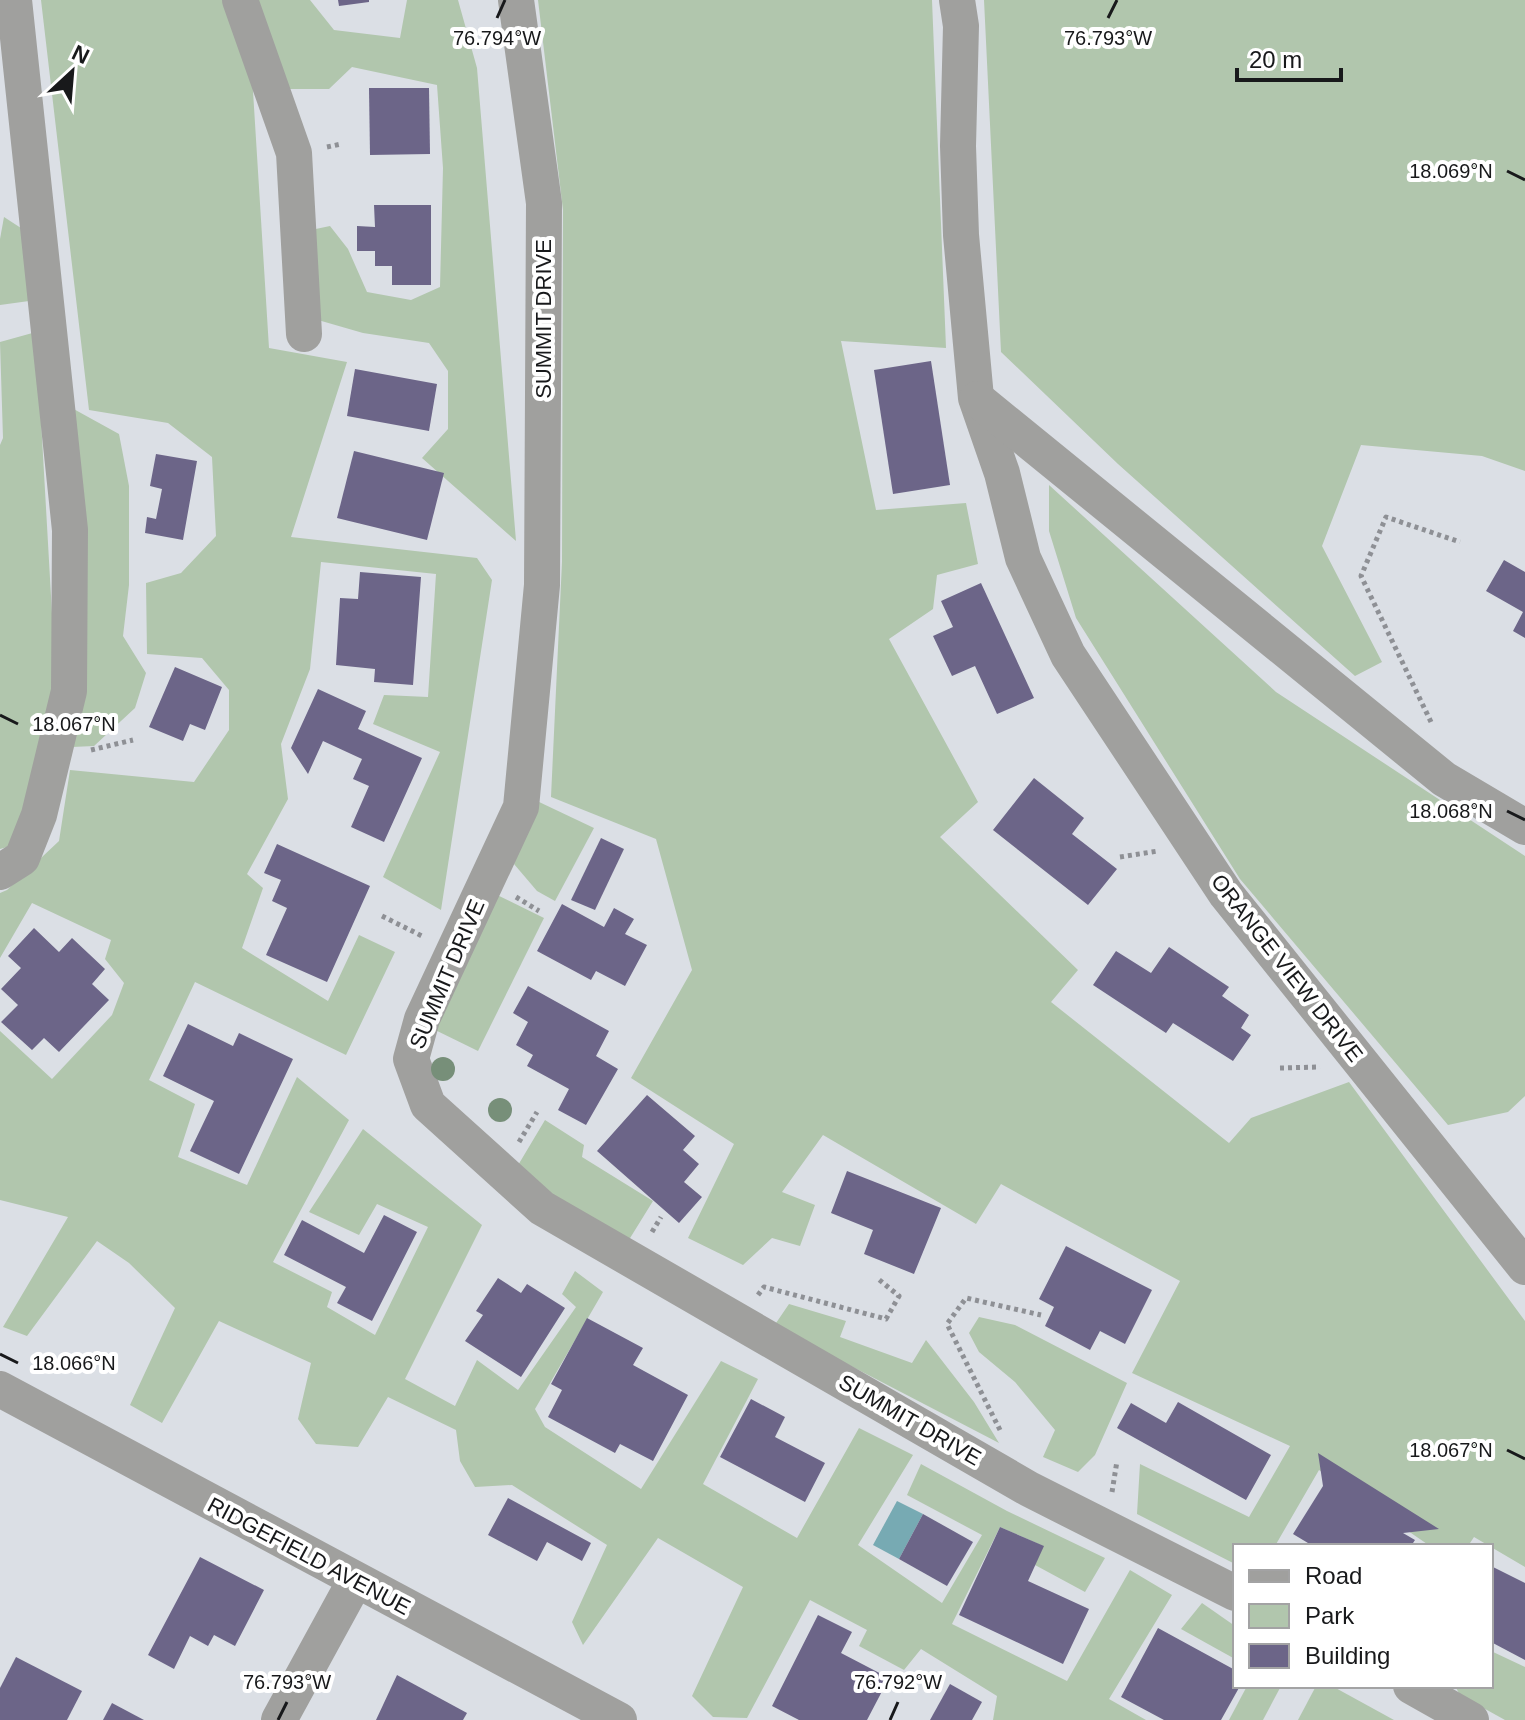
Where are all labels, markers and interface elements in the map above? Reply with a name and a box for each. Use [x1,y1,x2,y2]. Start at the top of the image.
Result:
text: 76.794°W [453,27,541,49]
text: 76.793°W [1064,27,1152,49]
north arrow [32,32,112,112]
scale bar [1237,32,1341,82]
text: N [68,40,93,69]
text: 20 m [1249,46,1302,73]
text: 18.069°N [1409,160,1493,182]
street label: SUMMIT DRIVE [531,239,556,399]
text: 18.067°N [32,713,116,735]
text: 18.068°N [1409,800,1493,822]
street label: ORANGE VIEW DRIVE [1206,869,1368,1067]
street label: SUMMIT DRIVE [404,896,490,1052]
text: 18.066°N [32,1352,116,1374]
street label: SUMMIT DRIVE [835,1369,985,1471]
text: 18.067°N [1409,1439,1493,1461]
street label: RIDGEFIELD AVENUE [203,1492,415,1620]
legend [1233,1544,1493,1688]
text: Road [1305,1562,1362,1589]
text: Park [1305,1602,1355,1629]
text: Building [1305,1642,1390,1669]
text: 76.793°W [243,1671,331,1693]
text: 76.792°W [854,1671,942,1693]

